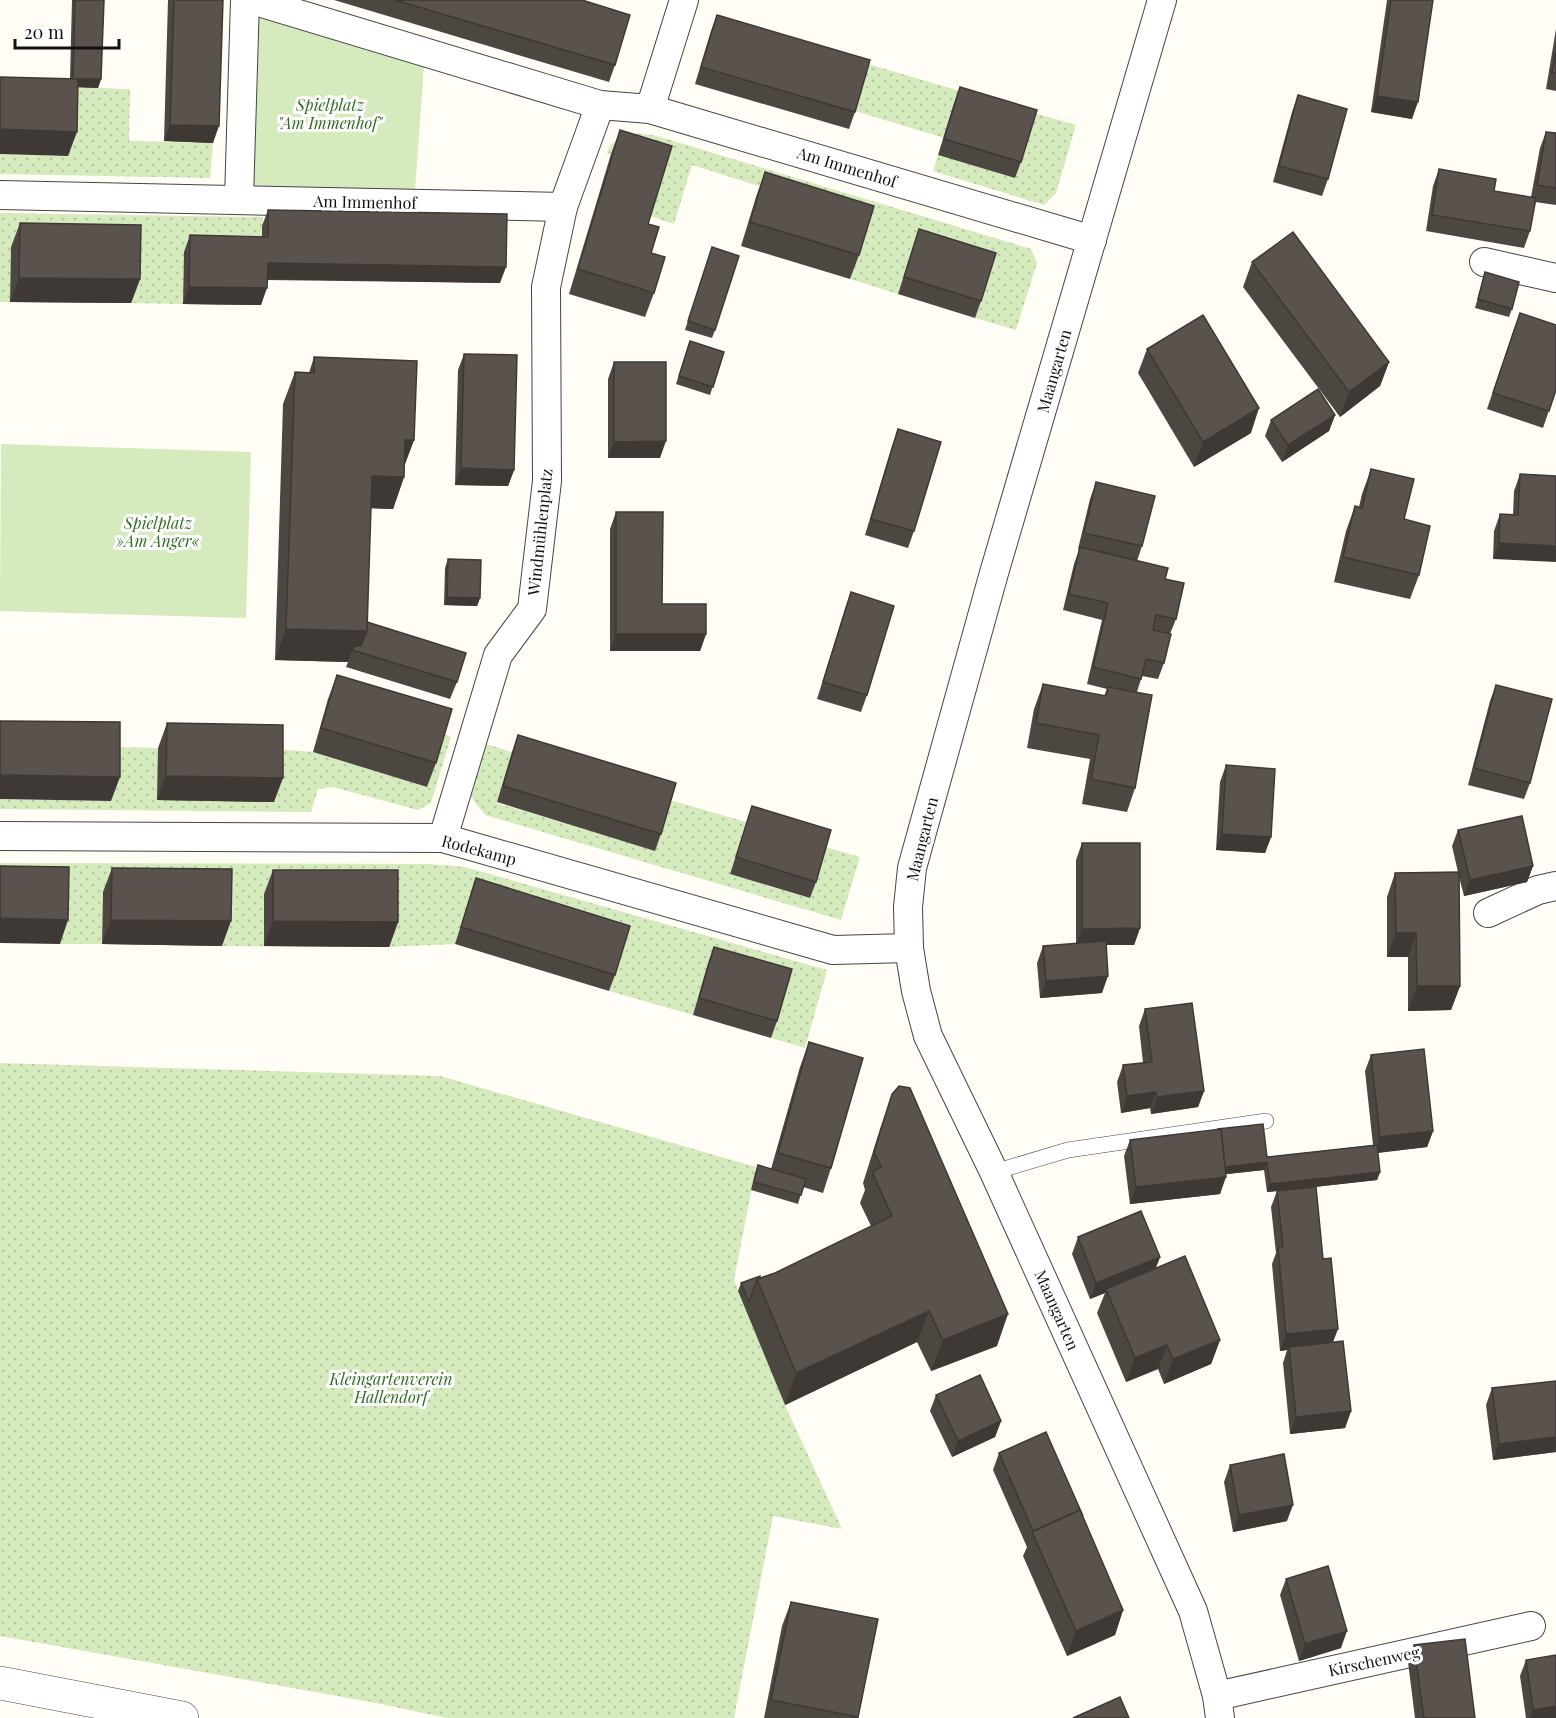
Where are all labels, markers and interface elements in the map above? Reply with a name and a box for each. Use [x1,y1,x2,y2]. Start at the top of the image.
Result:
scale bar [15,12,118,50]
text: 20 m [24,20,64,44]
park label: Spielplatz "Am Immenhof" [278,94,383,133]
street label: Am Immenhof [794,141,901,192]
street label: Am Immenhof [312,190,418,213]
street label: Maangarten [1032,326,1076,415]
street label: Windmühlenplatz [522,467,557,598]
park label: Spielplatz »Am Anger« [116,512,200,551]
street label: Maangarten [901,794,942,883]
street label: Rodekamp [439,829,519,870]
street label: Maangarten [1030,1266,1085,1354]
park label: Kleingartenverein Hallendorf [329,1368,452,1407]
street label: Kirschenweg [1326,1640,1422,1680]

